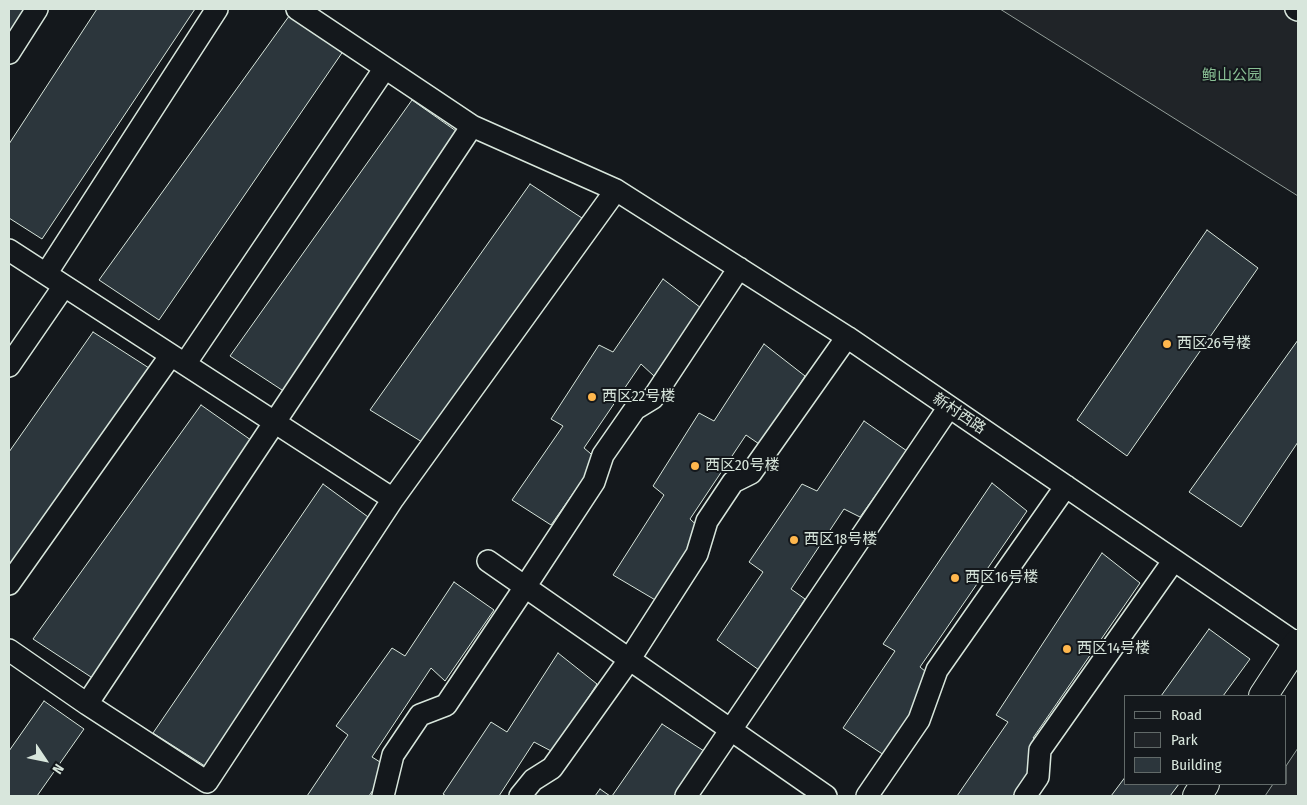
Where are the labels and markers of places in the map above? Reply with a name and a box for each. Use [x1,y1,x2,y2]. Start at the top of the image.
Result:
place label: 西区26号楼 [1177,335,1251,353]
marker: 西区26号楼 [1161,338,1173,350]
place label: 西区22号楼 [602,388,675,406]
marker: 西区22号楼 [586,391,598,403]
place label: 西区20号楼 [705,457,779,475]
marker: 西区20号楼 [689,460,701,472]
place label: 西区18号楼 [804,531,877,549]
marker: 西区18号楼 [788,534,800,546]
place label: 西区16号楼 [965,569,1038,587]
marker: 西区16号楼 [949,572,961,584]
place label: 西区14号楼 [1077,640,1150,658]
marker: 西区14号楼 [1061,643,1073,655]

